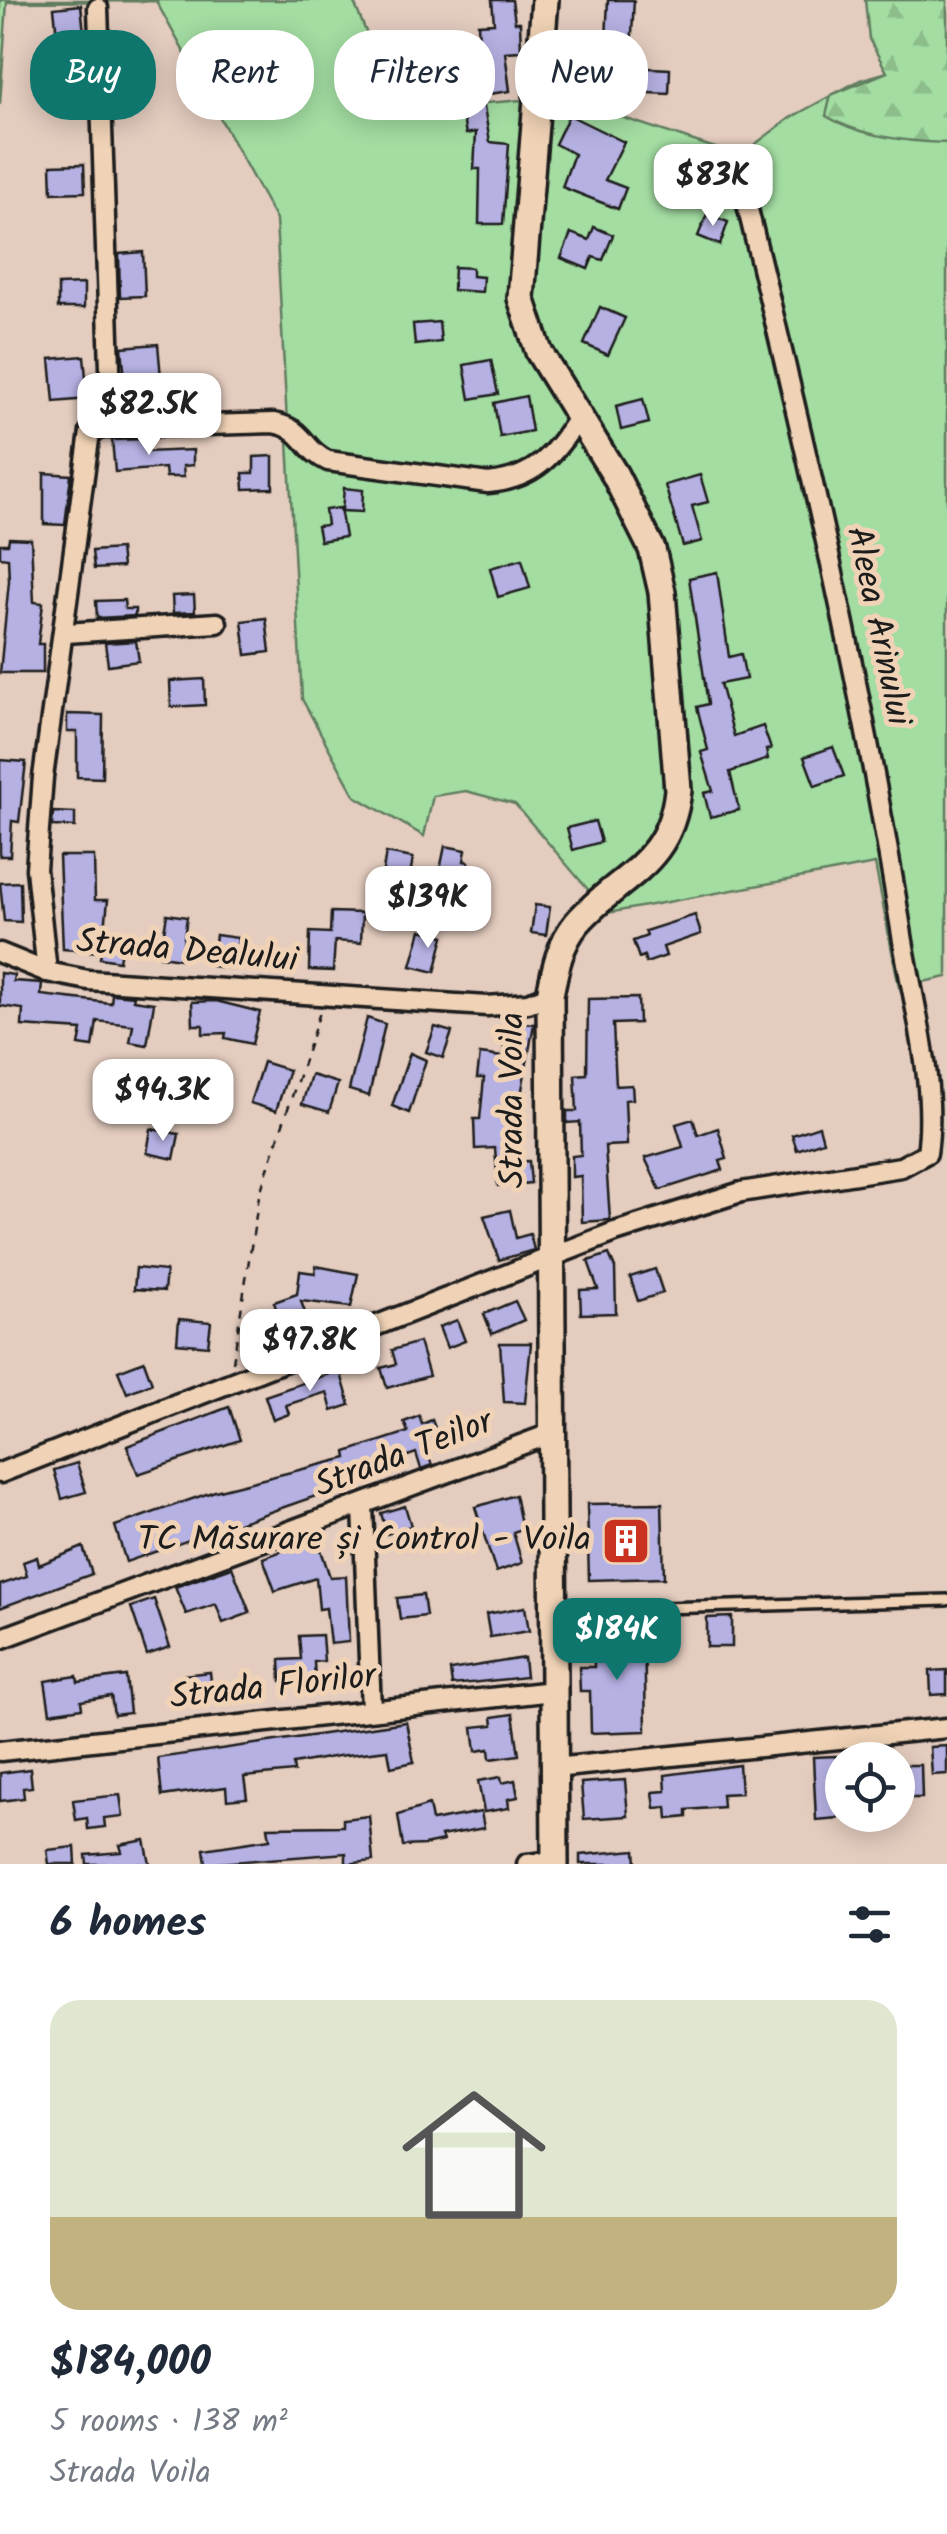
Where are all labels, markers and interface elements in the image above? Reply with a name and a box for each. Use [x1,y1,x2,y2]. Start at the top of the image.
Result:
chip: Buy [30,30,156,120]
chip: Rent [176,30,314,120]
chip: Filters [334,30,495,120]
chip: New [515,30,648,120]
pin: $83K [654,144,772,229]
text: $83K [676,151,750,202]
pin: $82.5K [68,373,230,458]
text: $82.5K [99,380,199,431]
street label: Aleea Arinului [829,521,926,732]
pin: $139K [358,866,498,951]
text: $139K [387,873,469,924]
street label: Strada Dealului [74,914,302,990]
street label: Strada Voila [486,1012,542,1188]
pin: $94.3K [82,1059,244,1144]
text: $94.3K [115,1066,211,1117]
pin: $97.8K [229,1309,391,1394]
text: $97.8K [262,1316,358,1367]
street label: Strada Teilor [307,1395,504,1515]
place label: TC Măsurare și Control - Voila [138,1513,591,1569]
building icon: TC Măsurare și Control - Voila [600,1515,652,1567]
pin: $184K [547,1598,687,1683]
text: $184K [575,1605,659,1656]
street label: Strada Florilor [167,1649,381,1727]
map controls [825,1742,915,1832]
button: locate [825,1742,915,1832]
text: 6 homes [50,1891,206,1958]
icon: filters [842,1897,897,1952]
icon: home [384,2065,564,2245]
text: $184,000 [50,2330,211,2397]
text: 5 rooms · 138 m² [50,2397,288,2448]
text: Strada Voila [50,2448,211,2499]

